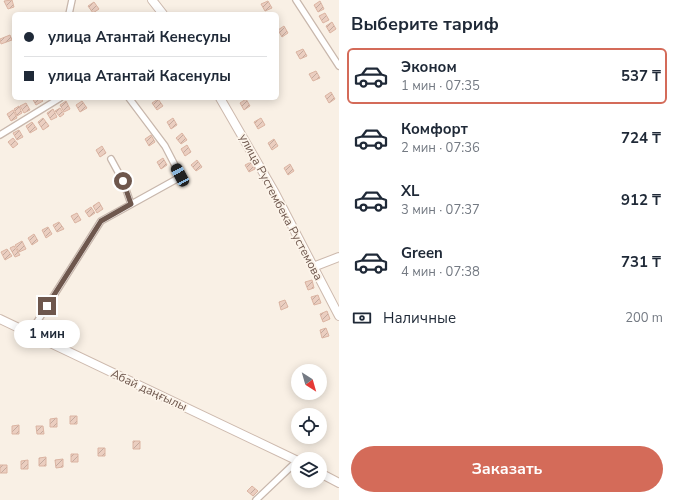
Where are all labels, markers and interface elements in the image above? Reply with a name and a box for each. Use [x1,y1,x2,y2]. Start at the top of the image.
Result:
text: Выберите тариф [351,12,499,36]
text: улица Атантай Кенесулы [48,27,231,47]
text: Эконом [401,57,457,77]
icon: car [353,58,389,94]
text: улица Атантай Касенулы [48,66,231,86]
text: 537 ₸ [621,66,661,86]
text: 1 мин · 07:35 [401,77,480,95]
text: Комфорт [401,119,468,139]
icon: car [353,120,389,156]
text: 724 ₸ [621,128,661,148]
street label: улица Рустембека Рустемова [235,131,327,283]
text: 2 мин · 07:36 [401,139,480,157]
car [169,162,191,188]
route start [114,172,132,190]
text: XL [401,181,420,201]
icon: car [353,182,389,218]
text: 912 ₸ [621,190,661,210]
text: 3 мин · 07:37 [401,201,480,219]
text: Green [401,243,443,263]
icon: car [353,244,389,280]
text: 731 ₸ [621,252,661,272]
text: 4 мин · 07:38 [401,263,480,281]
route end [38,297,56,315]
icon: cash [351,307,373,329]
text: Наличные [383,308,456,328]
text: 200 m [625,309,663,327]
callout: 1 мин [14,320,80,348]
text: 1 мин [29,325,65,343]
north arrow [291,364,327,400]
map controls [291,364,327,488]
street label: Абай даңғылы [108,365,190,415]
button: locate [291,408,327,444]
button: Заказать [351,446,663,492]
button: layers [291,452,327,488]

